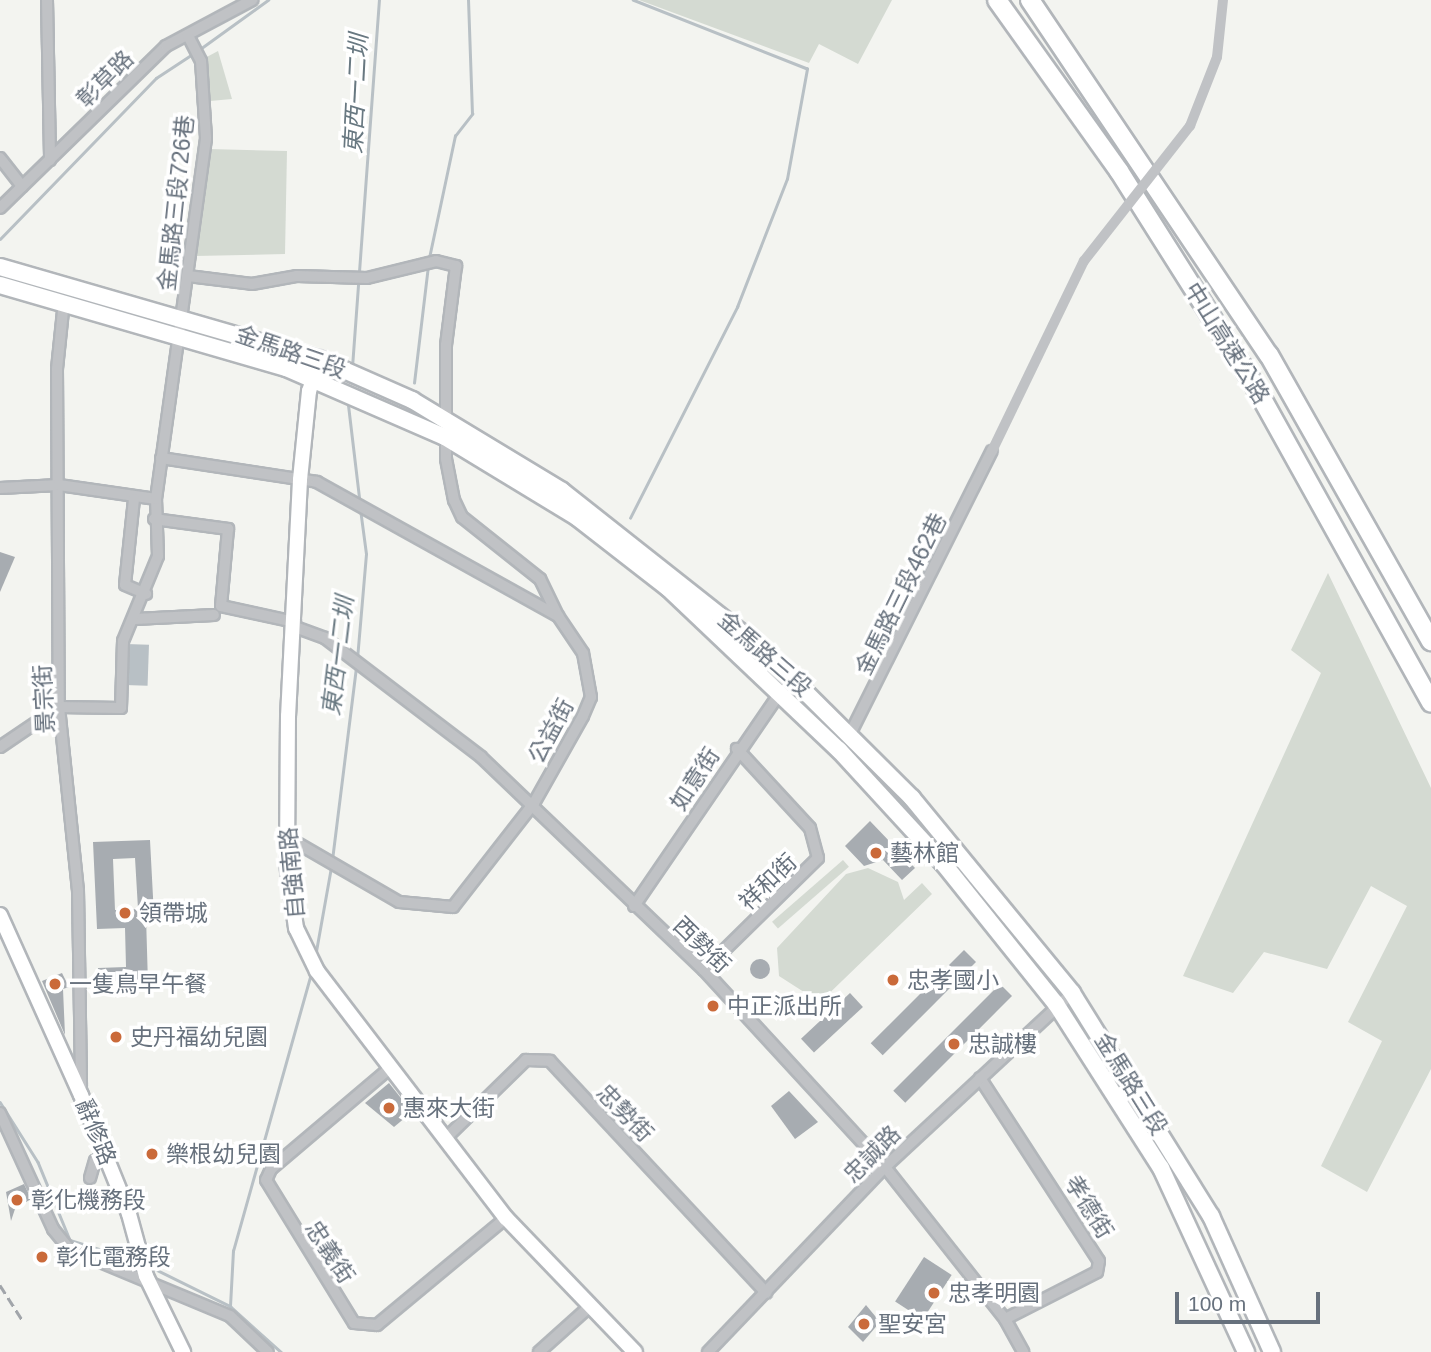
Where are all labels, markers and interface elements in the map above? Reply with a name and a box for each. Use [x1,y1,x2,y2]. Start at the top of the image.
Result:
water label: 東西一二圳 [338,33,374,155]
street label: 彰草路 [71,45,139,113]
street label: 金馬路三段726巷 [153,114,199,292]
street label: 中山高速公路 [1179,277,1275,409]
street label: 金馬路三段 [232,320,350,384]
street label: 金馬路三段462巷 [850,509,952,679]
water label: 東西一二圳 [316,595,360,717]
street label: 金馬路三段 [713,606,817,702]
street label: 景宗街 [28,664,60,734]
street label: 公益街 [523,694,579,768]
street label: 如意街 [665,743,725,815]
street label: 自強南路 [274,826,310,920]
place label: 藝林館 [890,839,959,867]
marker: 藝林館 [868,845,884,861]
street label: 祥和街 [734,848,802,916]
place label: 領帶城 [139,899,208,927]
marker: 領帶城 [117,905,133,921]
street label: 西勢街 [668,911,736,979]
place label: 忠孝國小 [907,966,999,994]
place label: 一隻鳥早午餐 [69,970,207,998]
marker: 忠孝國小 [885,972,901,988]
marker: 一隻鳥早午餐 [47,976,63,992]
place label: 中正派出所 [727,992,842,1020]
marker: 中正派出所 [705,998,721,1014]
place label: 史丹福幼兒園 [130,1023,268,1051]
street label: 金馬路三段 [1089,1028,1173,1140]
marker: 史丹福幼兒園 [108,1029,124,1045]
place label: 忠誠樓 [968,1030,1037,1058]
marker: 忠誠樓 [946,1036,962,1052]
street label: 忠勢街 [591,1079,659,1147]
place label: 惠來大街 [403,1094,495,1122]
street label: 辭修路 [70,1095,122,1169]
marker: 惠來大街 [381,1100,397,1116]
street label: 忠誠路 [838,1120,906,1188]
place label: 樂根幼兒園 [166,1140,281,1168]
marker: 樂根幼兒園 [144,1146,160,1162]
street label: 孝德街 [1059,1170,1119,1244]
place label: 彰化機務段 [31,1186,146,1214]
marker: 彰化機務段 [9,1192,25,1208]
street label: 忠義街 [300,1216,360,1288]
place label: 彰化電務段 [56,1243,171,1271]
marker: 彰化電務段 [34,1249,50,1265]
scale bar [1179,1278,1324,1322]
place label: 忠孝明園 [948,1279,1040,1307]
marker: 忠孝明園 [926,1285,942,1301]
text: 100 m [1188,1292,1246,1315]
place label: 聖安宮 [878,1310,947,1338]
marker: 聖安宮 [856,1316,872,1332]

